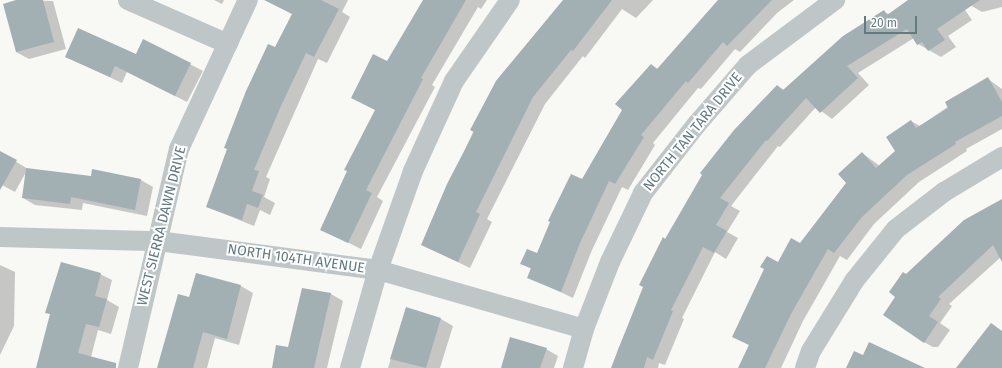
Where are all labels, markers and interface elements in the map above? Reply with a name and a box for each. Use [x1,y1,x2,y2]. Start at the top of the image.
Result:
scale bar [866,8,919,34]
text: 20 m [871,16,897,30]
street label: NORTH TAN TARA DRIVE [640,69,746,195]
street label: WEST SIERRA DAWN DRIVE [134,145,190,307]
street label: NORTH 104TH AVENUE [226,241,366,277]

